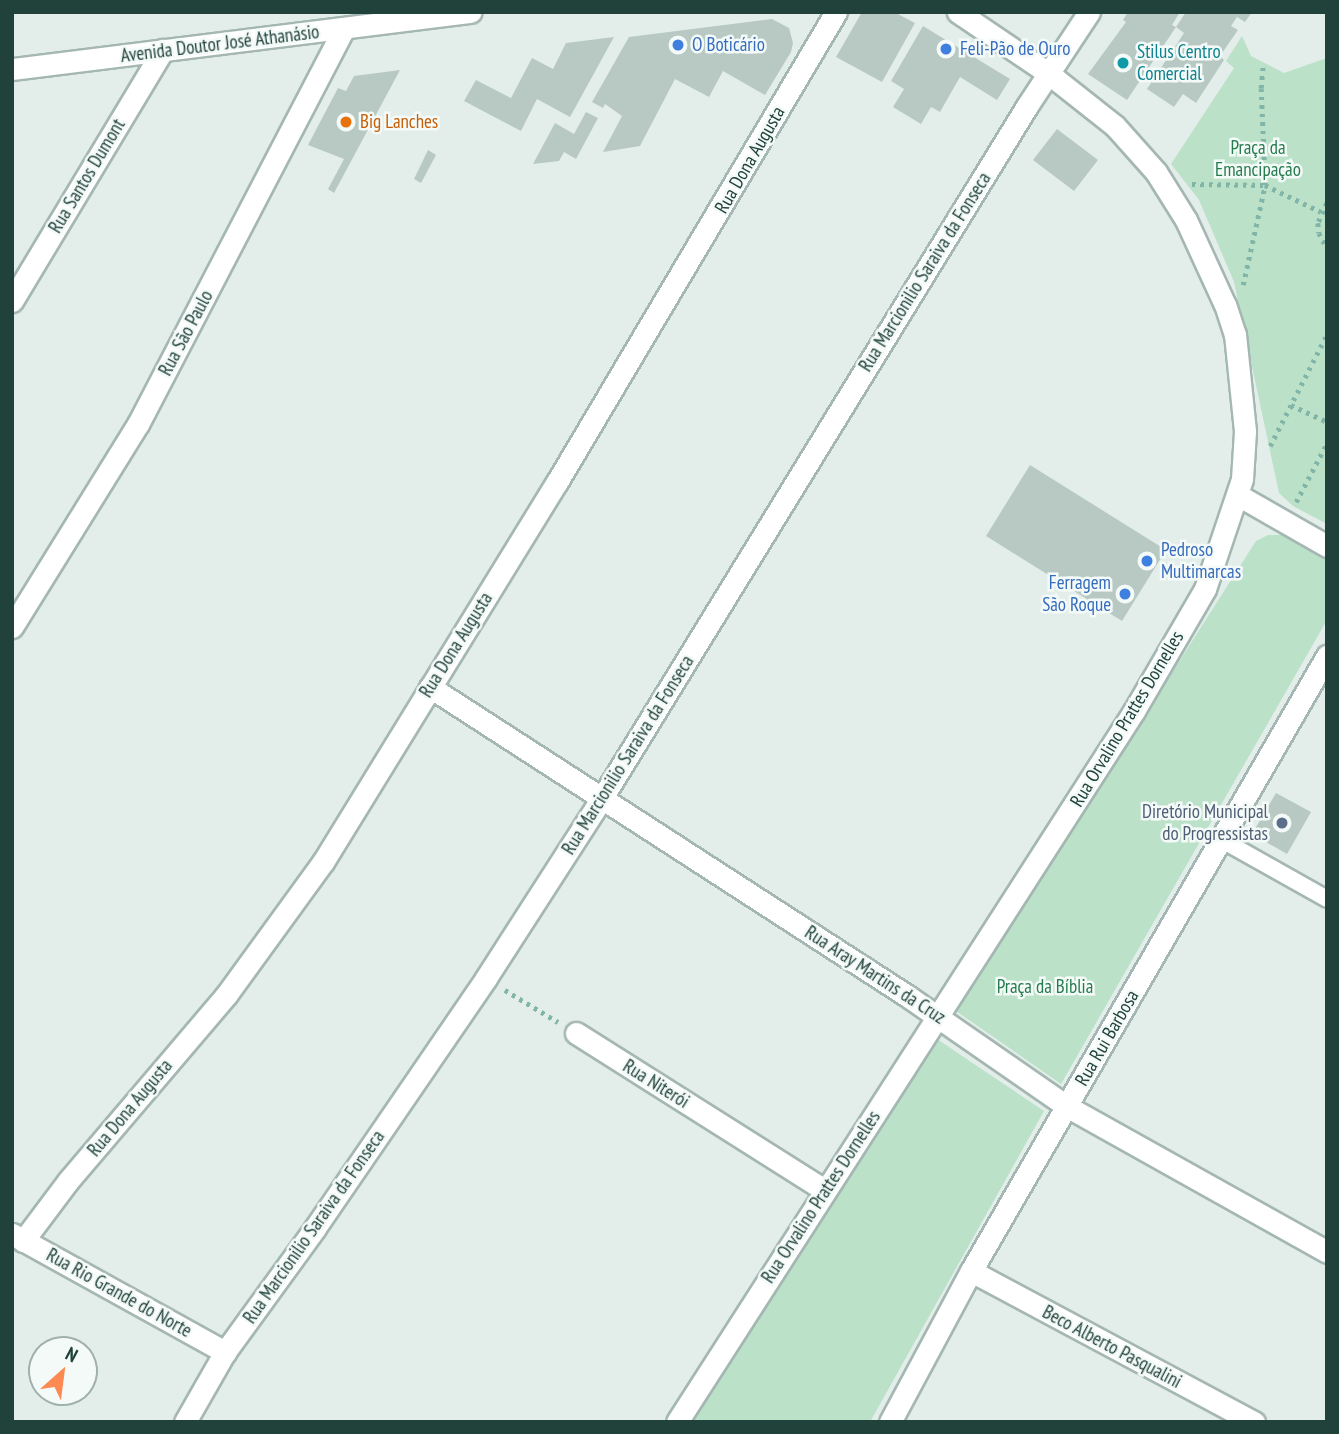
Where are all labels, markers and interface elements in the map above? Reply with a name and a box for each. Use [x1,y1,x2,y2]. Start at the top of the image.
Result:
street label: Avenida Doutor José Athanásio [119,20,321,68]
place label: O Boticário [692,34,765,56]
marker: O Boticário [670,37,686,53]
place label: Feli-Pão de Ouro [960,38,1070,60]
marker: Feli-Pão de Ouro [938,41,954,57]
place label: Stilus Centro Comercial [1137,41,1221,85]
marker: Stilus Centro Comercial [1115,55,1131,71]
street label: Rua Dona Augusta [710,102,790,218]
place label: Big Lanches [360,111,438,133]
marker: Big Lanches [338,114,354,130]
street label: Rua Santos Dumont [44,115,130,237]
park label: Praça da Emancipação [1215,137,1301,181]
street label: Rua Marcionilio Saraiva da Fonseca [854,168,996,376]
street label: Rua São Paulo [154,286,218,380]
place label: Pedroso Multimarcas [1161,539,1241,583]
marker: Pedroso Multimarcas [1139,553,1155,569]
place label: Ferragem São Roque [1042,572,1111,616]
marker: Ferragem São Roque [1117,586,1133,602]
street label: Rua Dona Augusta [415,588,497,702]
street label: Rua Orvalino Prattes Dornelles [1065,627,1189,811]
street label: Rua Marcionilio Saraiva da Fonseca [557,651,699,859]
place label: Diretório Municipal do Progressistas [1142,801,1268,845]
marker: Diretório Municipal do Progressistas [1274,815,1290,831]
street label: Rua Aray Martins da Cruz [800,921,950,1029]
park label: Praça da Bíblia [997,976,1093,998]
street label: Rua Rui Barbosa [1070,986,1144,1090]
street label: Rua Dona Augusta [83,1055,177,1161]
street label: Rua Niterói [619,1055,693,1113]
street label: Rua Orvalino Prattes Dornelles [757,1107,885,1287]
street label: Rua Marcionilio Saraiva da Fonseca [239,1126,389,1328]
street label: Rua Rio Grande do Norte [42,1244,196,1342]
street label: Beco Alberto Pasqualini [1038,1301,1186,1393]
north arrow [28,1336,98,1406]
text: N [62,1341,82,1367]

